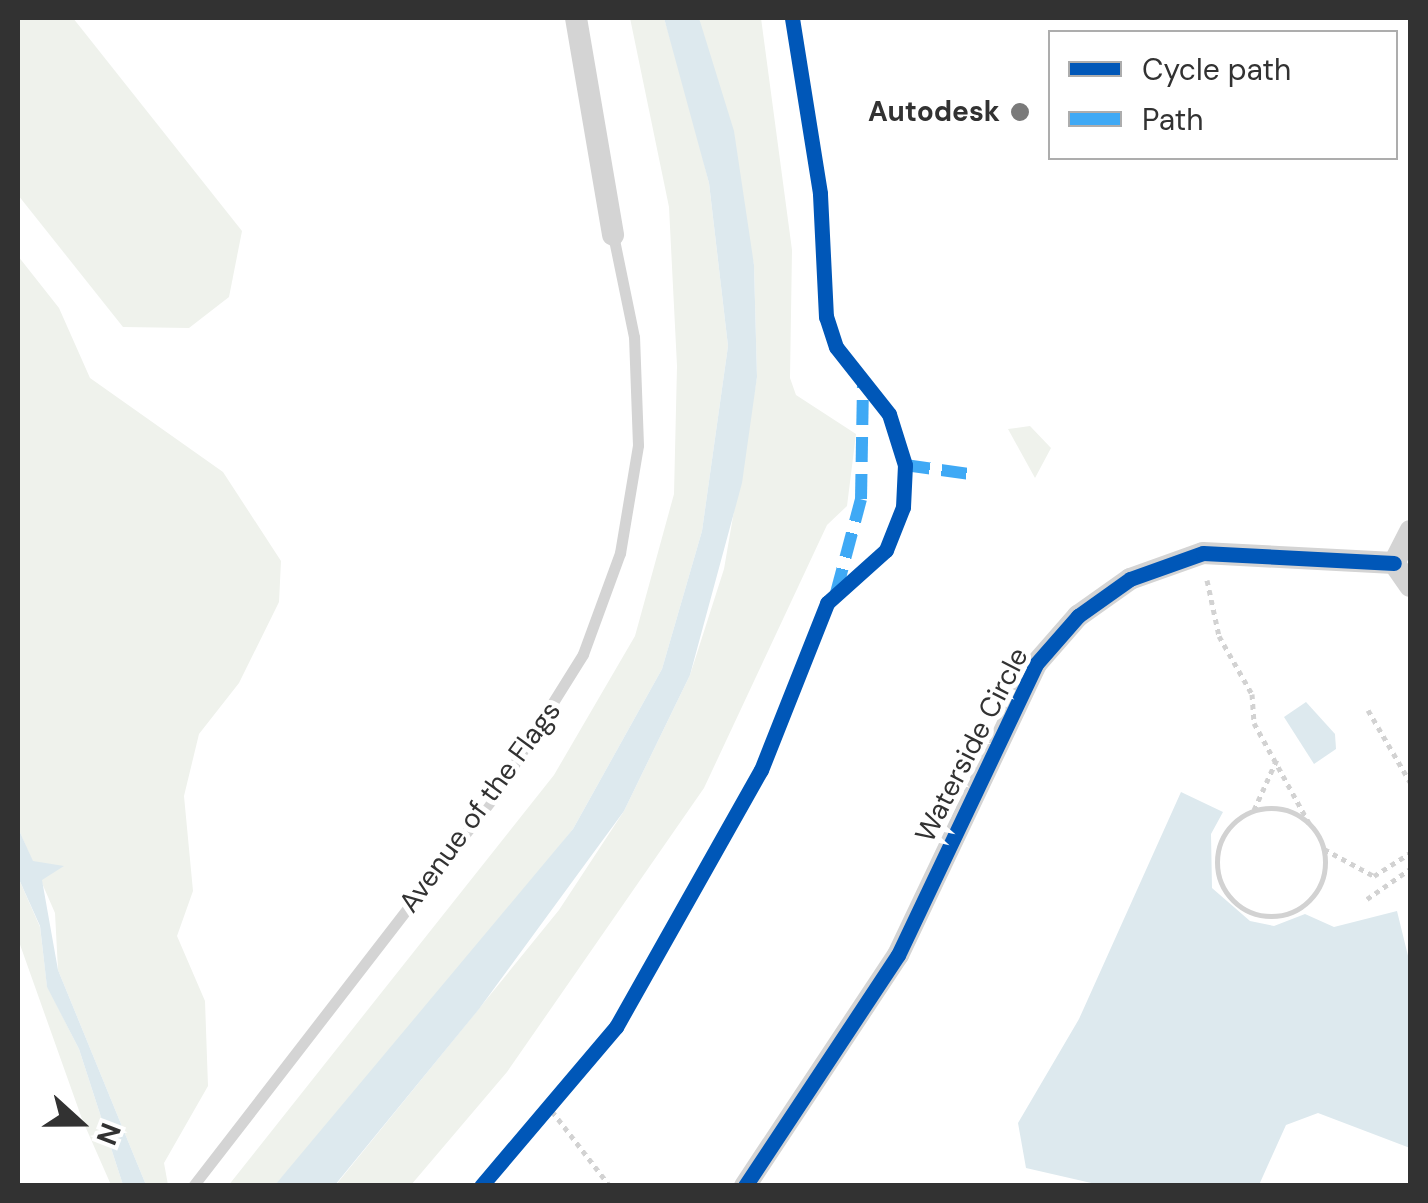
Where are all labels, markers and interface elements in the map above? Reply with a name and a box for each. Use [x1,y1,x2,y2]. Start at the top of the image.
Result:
legend [1048,30,1398,160]
text: Cycle path [1142,50,1291,89]
place label: Autodesk [868,95,1000,129]
text: Path [1142,100,1204,139]
marker: Autodesk [1009,101,1031,123]
street label: Waterside Circle [908,642,1036,848]
street label: Avenue of the Flags [392,695,568,919]
north arrow [30,1073,130,1173]
text: N [88,1118,129,1150]

